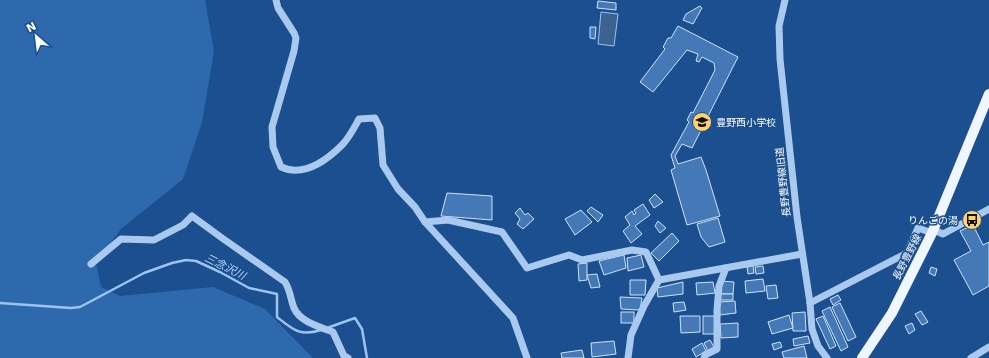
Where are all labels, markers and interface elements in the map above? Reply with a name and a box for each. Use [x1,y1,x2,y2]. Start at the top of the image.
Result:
north arrow [16,16,56,56]
text: N [24,20,39,36]
school or university icon: 豊野西小学校 [691,111,713,133]
place label: 豊野西小学校 [716,117,776,128]
street label: 長野豊野線旧道 [774,147,792,217]
bus stop icon: りんごの湯 [961,209,983,231]
place label: りんごの湯 [908,215,958,226]
street label: 長野豊野線 [891,232,923,282]
water label: 三念沢川 [202,251,248,283]

